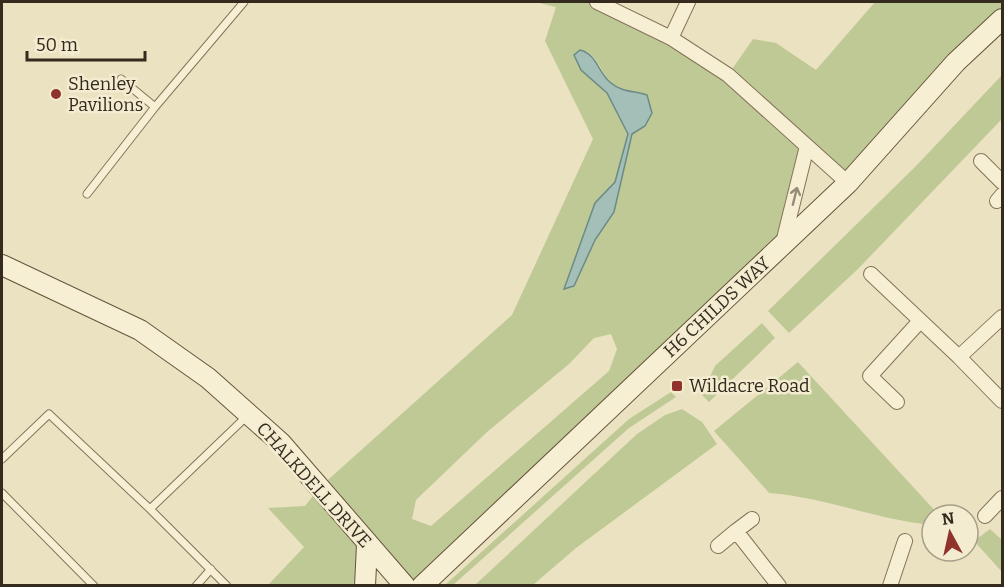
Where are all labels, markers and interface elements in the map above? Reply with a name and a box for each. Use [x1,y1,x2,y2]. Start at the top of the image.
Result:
scale bar [27,24,146,62]
text: 50 m [36,34,78,56]
place label: Shenley Pavilions [68,73,143,116]
marker: Shenley Pavilions [49,87,63,101]
one-way arrow [789,186,801,205]
street label: H6 CHILDS WAY [659,252,775,362]
place label: Wildacre Road [689,375,810,397]
marker: Wildacre Road [670,379,684,393]
street label: CHALKDELL DRIVE [252,418,376,552]
north arrow [920,503,980,563]
text: N [941,508,955,529]

